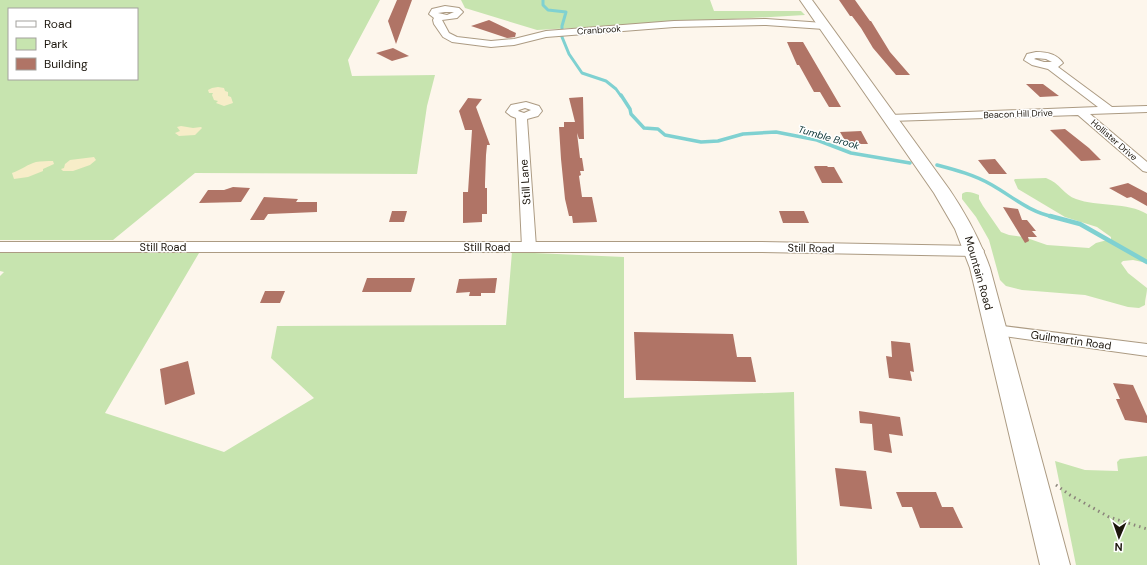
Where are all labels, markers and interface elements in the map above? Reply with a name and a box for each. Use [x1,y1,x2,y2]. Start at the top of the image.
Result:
legend [8,8,138,80]
text: Road [44,16,72,32]
street label: Cranbrook [577,22,622,38]
text: Park [44,36,68,52]
text: Building [44,56,88,72]
street label: Beacon Hill Drive [983,107,1053,121]
street label: Hollister Drive [1088,117,1140,163]
water label: Tumble Brook [797,123,862,153]
street label: Still Lane [516,159,534,205]
street label: Mountain Road [962,234,996,312]
street label: Still Road [140,240,186,254]
street label: Still Road [464,240,510,254]
street label: Still Road [787,241,835,255]
street label: Guilmartin Road [1030,327,1112,353]
north arrow [1099,517,1139,557]
text: N [1114,540,1123,554]

